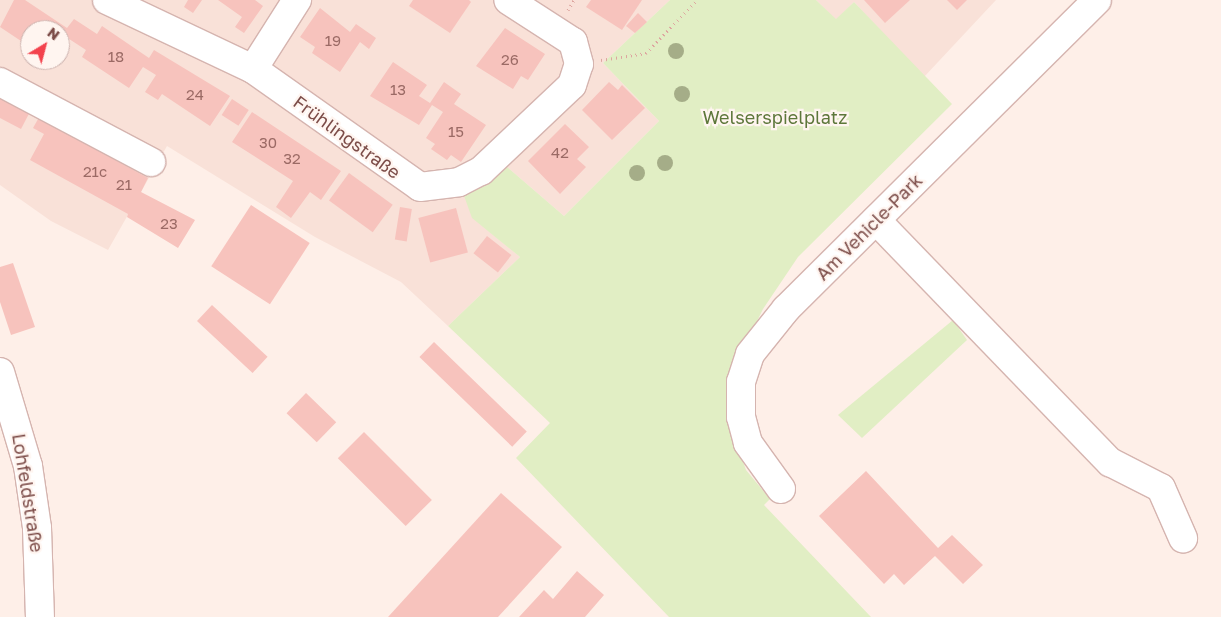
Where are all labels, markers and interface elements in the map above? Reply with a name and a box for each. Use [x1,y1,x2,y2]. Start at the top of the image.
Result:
north arrow [20,20,70,70]
text: N [44,23,63,43]
house number: 19 [325,32,341,50]
house number: 18 [108,48,124,66]
house number: 26 [501,51,519,69]
house number: 13 [390,81,406,99]
house number: 24 [186,86,204,104]
street label: Frühlingstraße [289,91,405,183]
park label: Welserspielplatz [703,106,847,128]
house number: 15 [448,123,464,141]
house number: 30 [259,134,277,152]
house number: 42 [551,144,569,162]
house number: 32 [283,150,301,168]
house number: 21c [83,163,107,181]
street label: Am Vehicle-Park [811,169,927,285]
house number: 21 [116,176,132,194]
house number: 23 [160,215,178,233]
street label: Lohfeldstraße [8,432,48,554]

